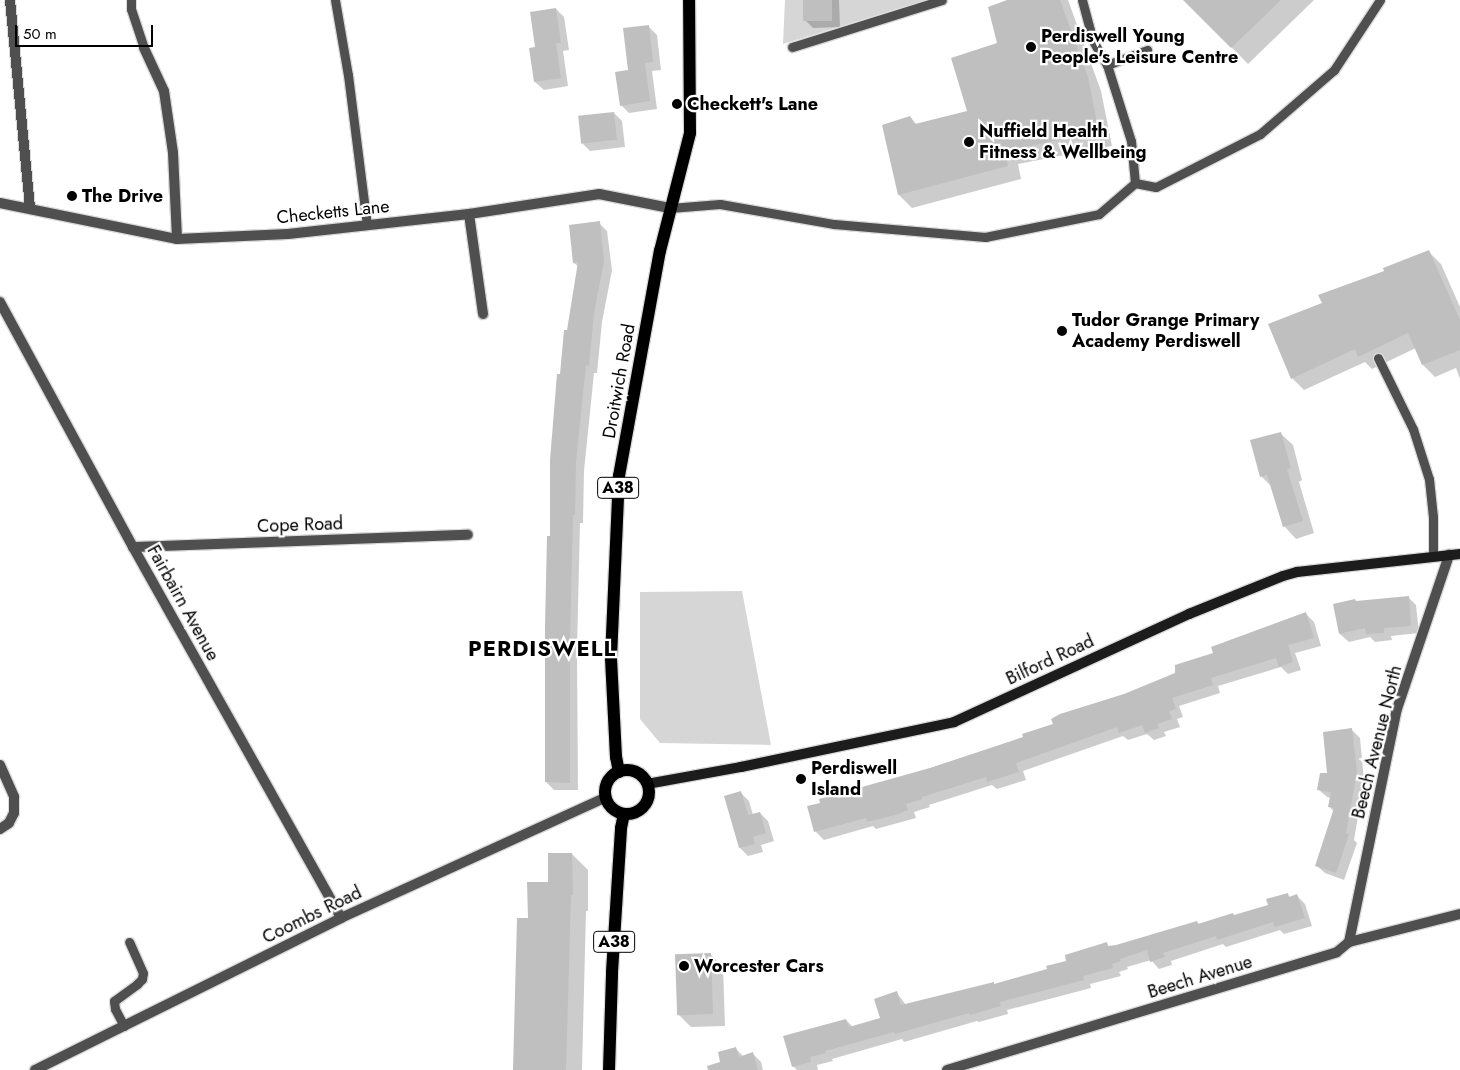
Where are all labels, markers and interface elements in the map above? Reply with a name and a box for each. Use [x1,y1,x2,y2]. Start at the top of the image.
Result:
scale bar [18,15,155,47]
text: 50 m [23,23,57,45]
place label: Perdiswell Young People's Leisure Centre [1041,26,1238,68]
marker: Perdiswell Young People's Leisure Centre [1025,41,1037,53]
place label: Checkett's Lane [687,93,818,115]
marker: Checkett's Lane [671,98,683,110]
place label: Nuffield Health Fitness & Wellbeing [979,121,1147,163]
marker: Nuffield Health Fitness & Wellbeing [963,136,975,148]
place label: The Drive [82,185,163,207]
marker: The Drive [66,190,78,202]
street label: Checketts Lane [276,195,390,229]
place label: Tudor Grange Primary Academy Perdiswell [1072,310,1259,352]
street label: Droitwich Road [598,322,640,440]
marker: Tudor Grange Primary Academy Perdiswell [1056,325,1068,337]
road number: A38 [597,474,639,502]
street label: Cope Road [257,513,343,537]
street label: Fairbairn Avenue [142,541,224,665]
street label: Bilford Road [1003,630,1097,690]
district label: PERDISWELL [467,636,617,662]
street label: Beech Avenue North [1348,663,1406,821]
place label: Perdiswell Island [811,758,897,801]
marker: Perdiswell Island [795,773,807,785]
street label: Coombs Road [259,882,365,948]
road number: A38 [593,929,635,956]
street label: Beech Avenue [1145,951,1255,1003]
place label: Worcester Cars [694,955,824,977]
marker: Worcester Cars [678,960,690,972]

